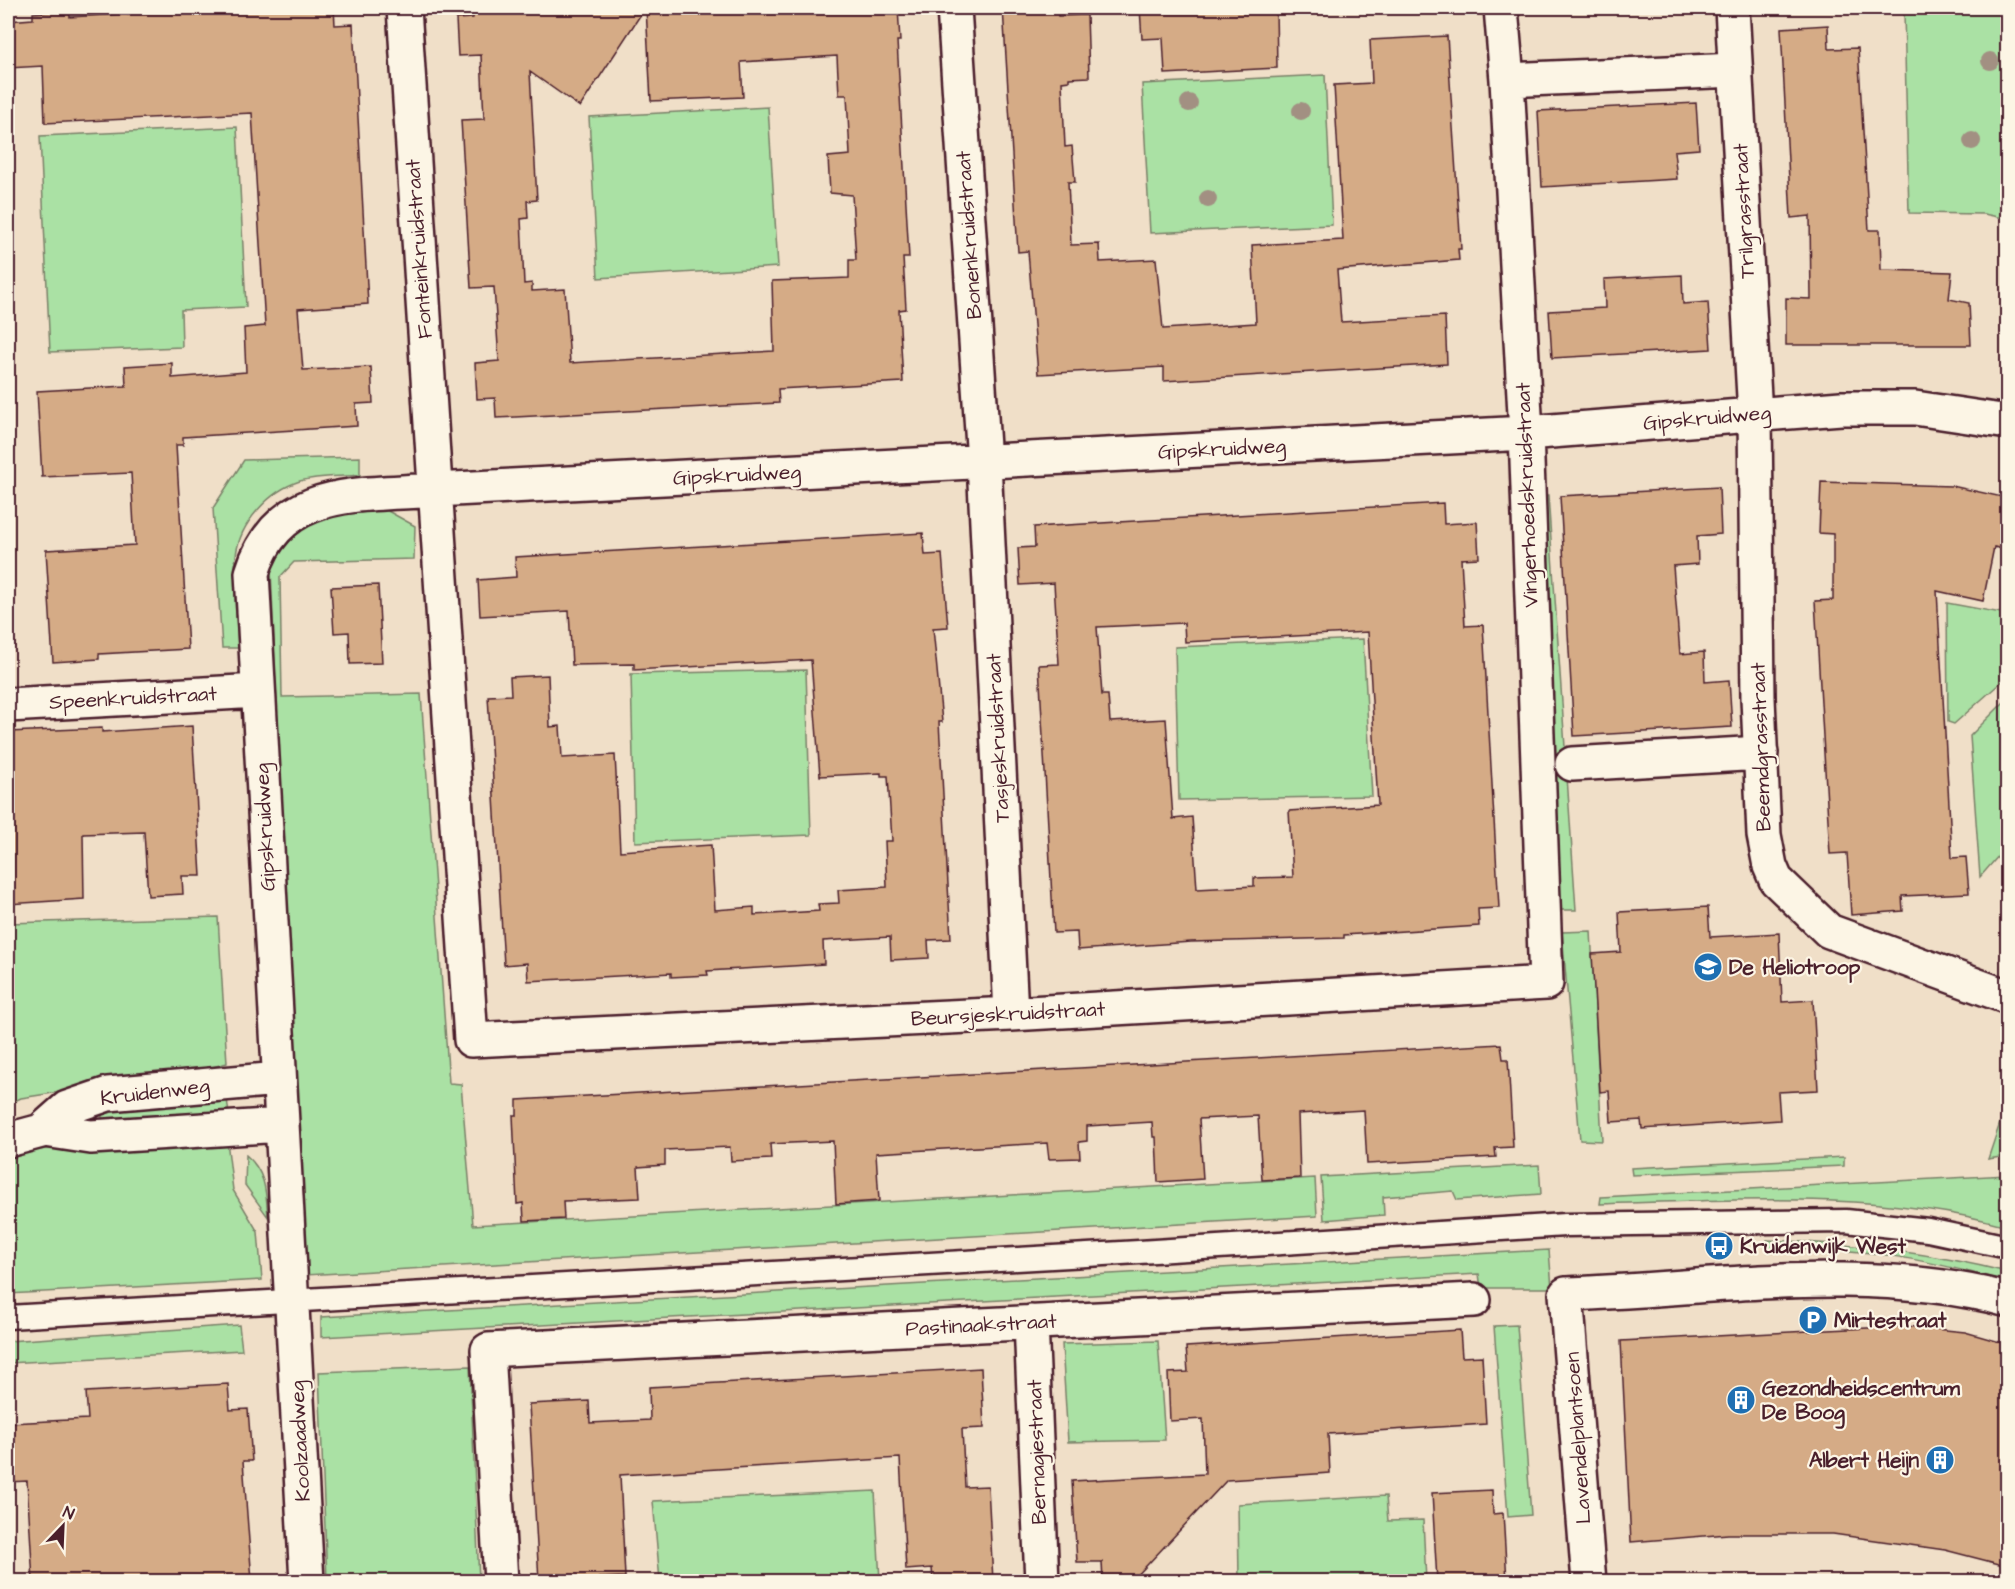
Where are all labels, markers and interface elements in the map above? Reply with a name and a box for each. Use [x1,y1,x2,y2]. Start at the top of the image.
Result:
street label: Trilgrasstraat [1726,142,1764,279]
street label: Bonenkruidstraat [949,149,989,320]
street label: Fonteinkruidstraat [398,158,440,340]
street label: Vingerhoedskruidstraat [1509,381,1547,608]
street label: Gipskruidweg [1642,398,1772,440]
street label: Gipskruidweg [1157,431,1287,469]
street label: Gipskruidweg [672,457,802,495]
street label: Tasjeskruidstraat [979,652,1017,823]
street label: Beemdgrasstraat [1744,662,1780,832]
street label: Speenkruidstraat [48,679,218,718]
street label: Gipskruidweg [247,762,285,892]
school or university icon: De Heliotroop [1692,951,1724,983]
place label: De Heliotroop [1729,953,1860,983]
street label: Beursjeskruidstraat [910,994,1106,1034]
street label: Kruidenweg [99,1071,212,1115]
bus stop icon: Kruidenwijk West [1703,1230,1735,1262]
place label: Kruidenwijk West [1740,1232,1907,1262]
parking icon: Mirtestraat [1797,1304,1829,1336]
place label: Mirtestraat [1834,1306,1947,1335]
street label: Pastinaakstraat [905,1307,1058,1343]
street label: Lavendelplantsoen [1558,1351,1599,1525]
place label: Gezondheidscentrum De Boog [1762,1374,1961,1429]
street label: Koolzaadweg [282,1379,320,1502]
street label: Bernagiestraat [1020,1379,1056,1525]
building icon: Gezondheidscentrum De Boog [1725,1384,1757,1416]
building icon: Albert Heijn [1924,1444,1956,1476]
place label: Albert Heijn [1809,1446,1919,1476]
north arrow [33,1496,93,1556]
text: N [60,1501,77,1525]

